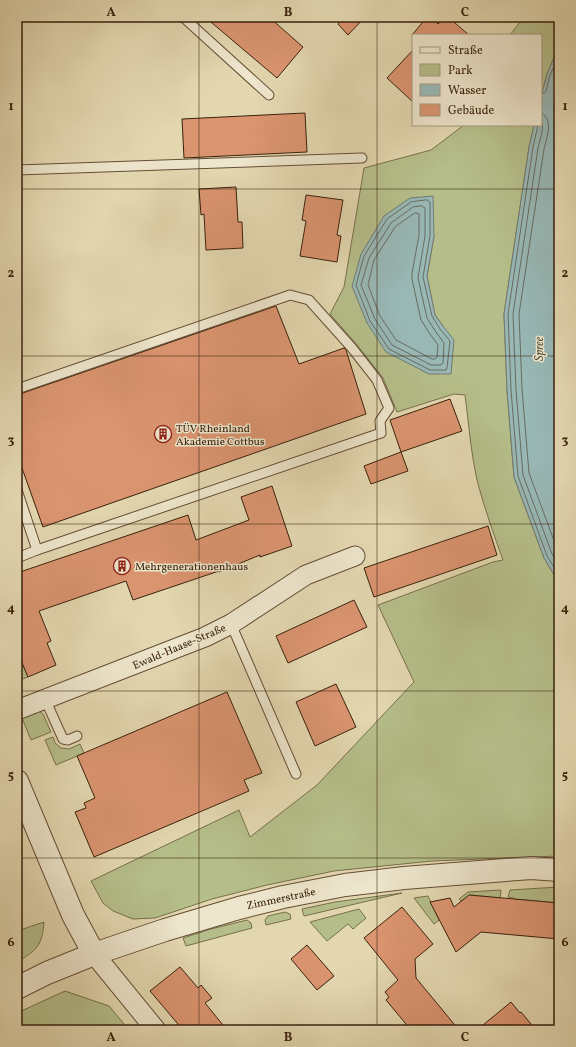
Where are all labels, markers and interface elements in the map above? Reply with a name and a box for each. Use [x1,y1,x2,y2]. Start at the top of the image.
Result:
text: A [106,4,116,22]
text: B [284,4,293,22]
text: C [461,4,469,22]
legend [412,34,542,126]
text: Straße [448,43,483,59]
text: Park [448,63,473,79]
text: Wasser [448,83,486,99]
text: 1 [8,98,14,116]
text: 1 [562,98,568,116]
text: Gebäude [448,103,495,119]
text: 2 [8,265,15,283]
text: 2 [562,265,569,283]
water label: Spree [532,336,548,361]
place label: TÜV Rheinland Akademie Cottbus [176,422,265,450]
building icon: TÜV Rheinland Akademie Cottbus [153,424,173,444]
text: 3 [8,432,15,450]
text: 3 [562,432,569,450]
building icon: Mehrgenerationenhaus [112,556,132,576]
place label: Mehrgenerationenhaus [135,560,249,575]
text: 4 [7,600,15,618]
text: 4 [561,600,569,618]
street label: Ewald-Haase-Straße [131,621,229,674]
text: 5 [8,767,14,785]
text: 5 [562,767,568,785]
street label: Zimmerstraße [246,885,317,914]
text: 6 [7,934,15,952]
text: 6 [561,934,569,952]
text: A [106,1029,116,1047]
text: B [284,1029,293,1047]
text: C [461,1029,469,1047]

